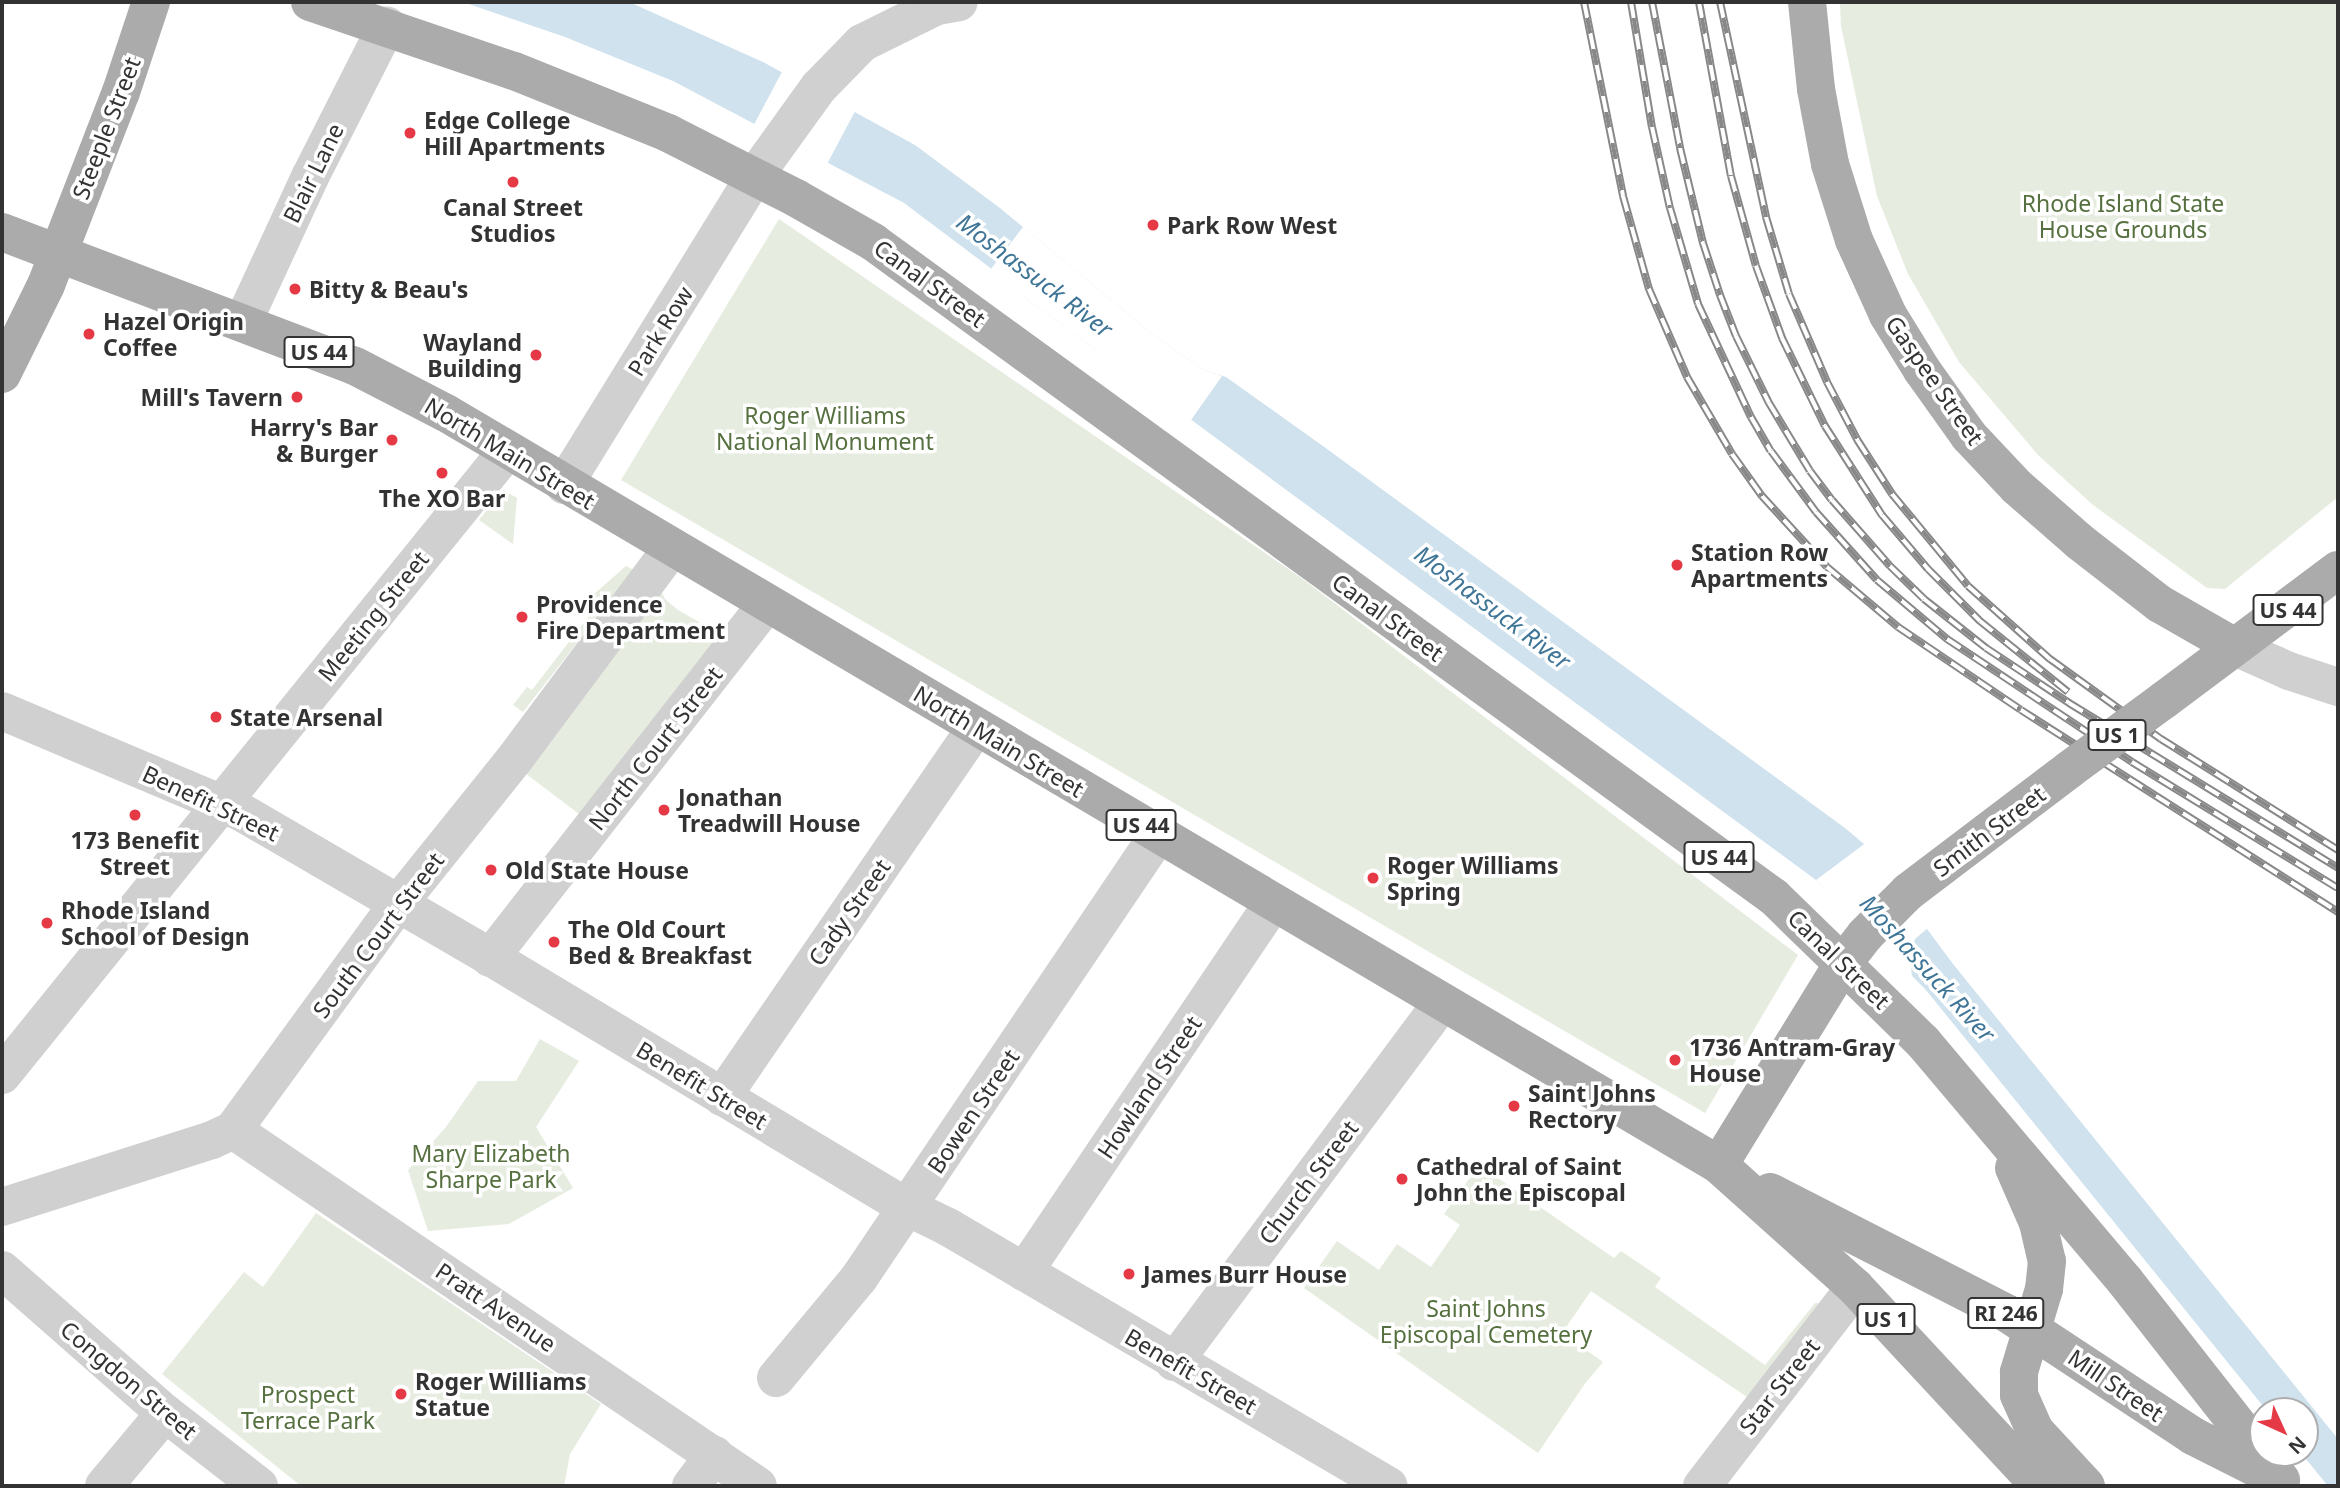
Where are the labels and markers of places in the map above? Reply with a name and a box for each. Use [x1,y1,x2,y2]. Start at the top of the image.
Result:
place label: Edge College Hill Apartments [424,106,605,160]
marker: Edge College Hill Apartments [402,125,418,141]
marker: Canal Street Studios [505,174,521,190]
place label: Canal Street Studios [443,193,583,247]
place label: Park Row West [1167,211,1337,239]
marker: Park Row West [1145,217,1161,233]
place label: Bitty & Beau's [309,275,468,303]
marker: Bitty & Beau's [287,281,303,297]
place label: Hazel Origin Coffee [103,307,244,361]
marker: Hazel Origin Coffee [81,326,97,342]
place label: Wayland Building [423,328,522,382]
marker: Wayland Building [528,347,544,363]
place label: Mill's Tavern [140,383,283,411]
marker: Mill's Tavern [289,389,305,405]
place label: Harry's Bar & Burger [250,413,378,467]
marker: Harry's Bar & Burger [384,432,400,448]
marker: The XO Bar [434,465,450,481]
place label: The XO Bar [379,484,505,512]
place label: Station Row Apartments [1691,538,1828,592]
marker: Station Row Apartments [1669,557,1685,573]
place label: Providence Fire Department [536,590,725,644]
marker: Providence Fire Department [514,609,530,625]
place label: State Arsenal [230,703,383,731]
marker: State Arsenal [208,709,224,725]
place label: Jonathan Treadwill House [678,783,860,837]
marker: Jonathan Treadwill House [656,802,672,818]
marker: 173 Benefit Street [127,807,143,823]
place label: 173 Benefit Street [71,826,199,880]
place label: Roger Williams Spring [1387,851,1558,905]
place label: Old State House [505,856,689,884]
marker: Old State House [483,862,499,878]
marker: Roger Williams Spring [1365,870,1381,886]
place label: Rhode Island School of Design [61,896,250,950]
marker: Rhode Island School of Design [39,915,55,931]
place label: The Old Court Bed & Breakfast [568,915,752,969]
marker: The Old Court Bed & Breakfast [546,934,562,950]
place label: 1736 Antram-Gray House [1689,1033,1895,1087]
marker: 1736 Antram-Gray House [1667,1052,1683,1068]
place label: Saint Johns Rectory [1528,1079,1656,1133]
marker: Saint Johns Rectory [1506,1098,1522,1114]
place label: Cathedral of Saint John the Episcopal [1416,1152,1626,1206]
marker: Cathedral of Saint John the Episcopal [1394,1171,1410,1187]
place label: James Burr House [1143,1260,1347,1288]
marker: James Burr House [1121,1266,1137,1282]
place label: Roger Williams Statue [415,1367,586,1421]
marker: Roger Williams Statue [393,1386,409,1402]

